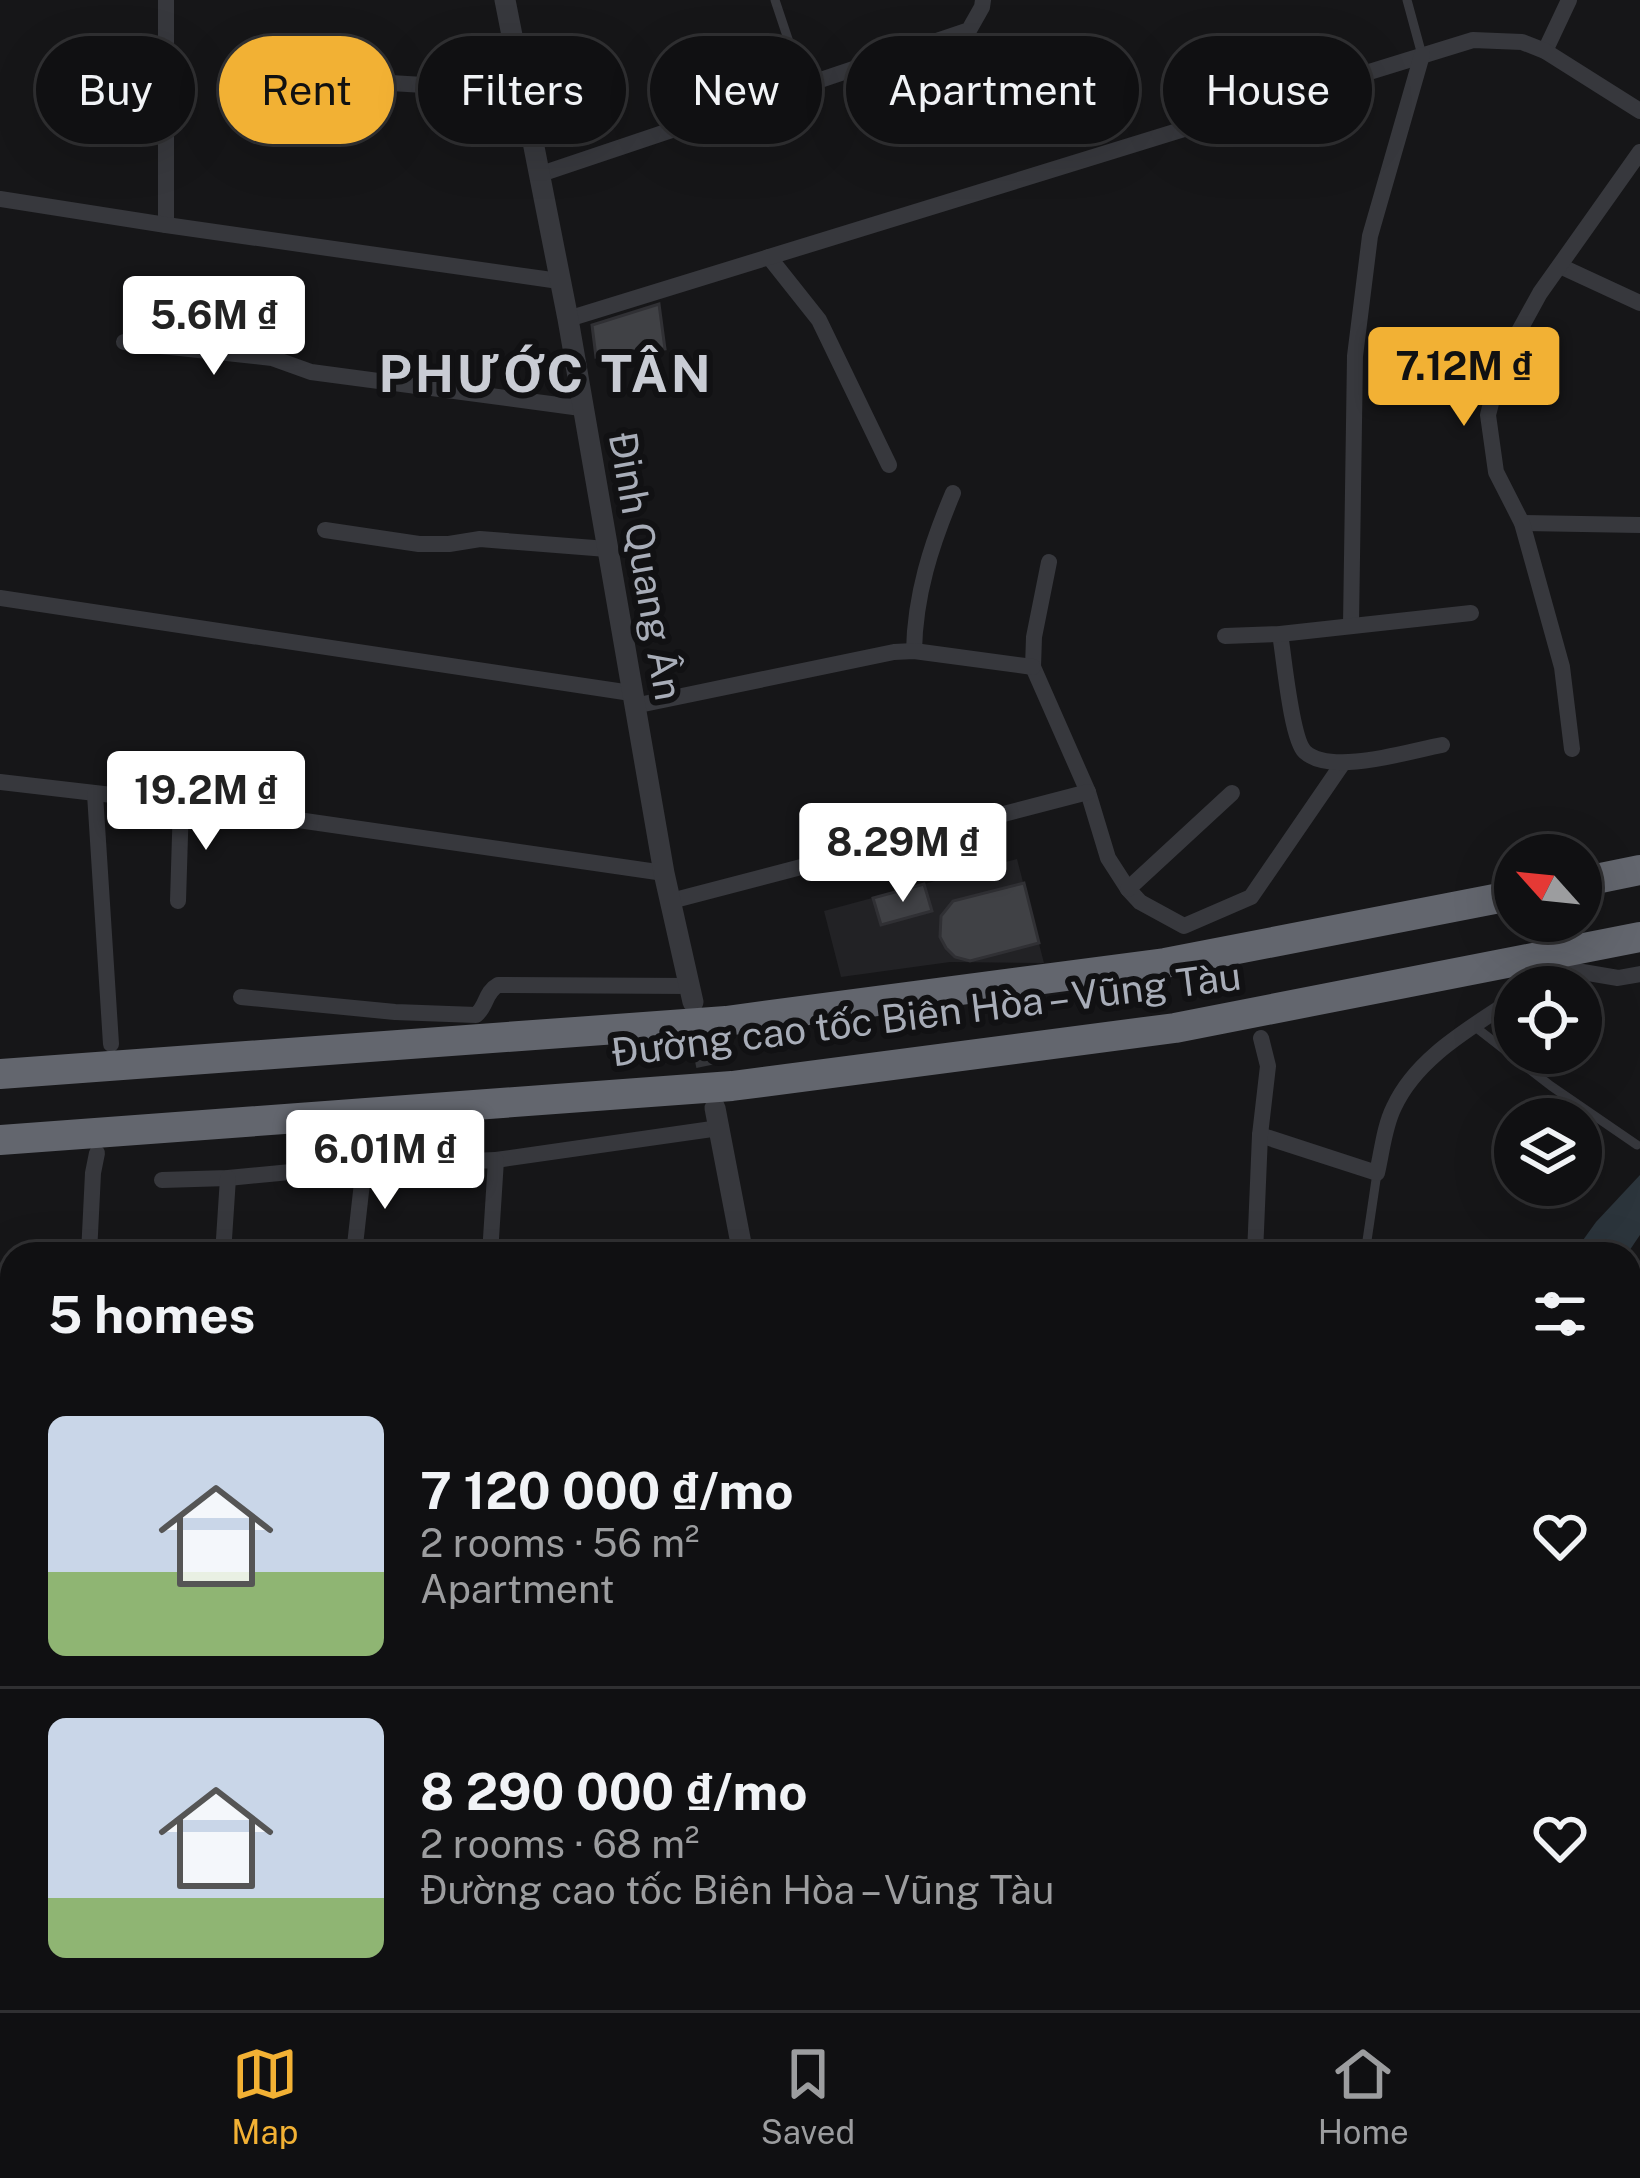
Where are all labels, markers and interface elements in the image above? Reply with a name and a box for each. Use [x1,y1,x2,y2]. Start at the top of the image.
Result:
chip: Buy [36,36,195,144]
chip: Rent [219,36,394,144]
chip: Filters [418,36,626,144]
chip: New [650,36,822,144]
chip: Apartment [846,36,1139,144]
chip: House [1163,36,1372,144]
pin: 5.6M ₫ [116,276,312,378]
text: 5.6M ₫ [150,292,278,338]
pin: 7.12M ₫ [1353,327,1575,429]
text: 7.12M ₫ [1395,343,1533,389]
district label: PHƯỚC TÂN [378,344,714,403]
street label: Đinh Quang Ân [600,428,692,704]
pin: 19.2M ₫ [95,751,317,853]
text: 19.2M ₫ [134,767,278,813]
pin: 8.29M ₫ [792,803,1014,905]
text: 8.29M ₫ [826,819,980,865]
north arrow [1494,834,1602,942]
map controls [1494,834,1602,1206]
street label: Đường cao tốc Biên Hòa – Vũng Tàu [608,953,1244,1075]
button: locate [1494,966,1602,1074]
button: layers [1494,1098,1602,1206]
pin: 6.01M ₫ [274,1110,496,1212]
text: 6.01M ₫ [313,1126,457,1172]
icon: filters [1527,1281,1593,1347]
text: 5 homes [48,1285,255,1344]
text: 7 120 000 ₫/mo [420,1461,794,1520]
icon: home [144,1464,288,1608]
icon: heart [1527,1503,1593,1569]
text: 2 rooms · 56 m² [420,1520,699,1566]
text: Apartment [420,1566,615,1612]
text: 8 290 000 ₫/mo [420,1762,808,1821]
icon: home [144,1766,288,1910]
icon: heart [1527,1805,1593,1871]
text: 2 rooms · 68 m² [420,1821,699,1867]
text: Đường cao tốc Biên Hòa – Vũng Tàu [420,1867,1055,1913]
tab: Map [231,2041,298,2151]
tab: Saved [761,2041,855,2151]
tab: Home [1318,2041,1409,2151]

